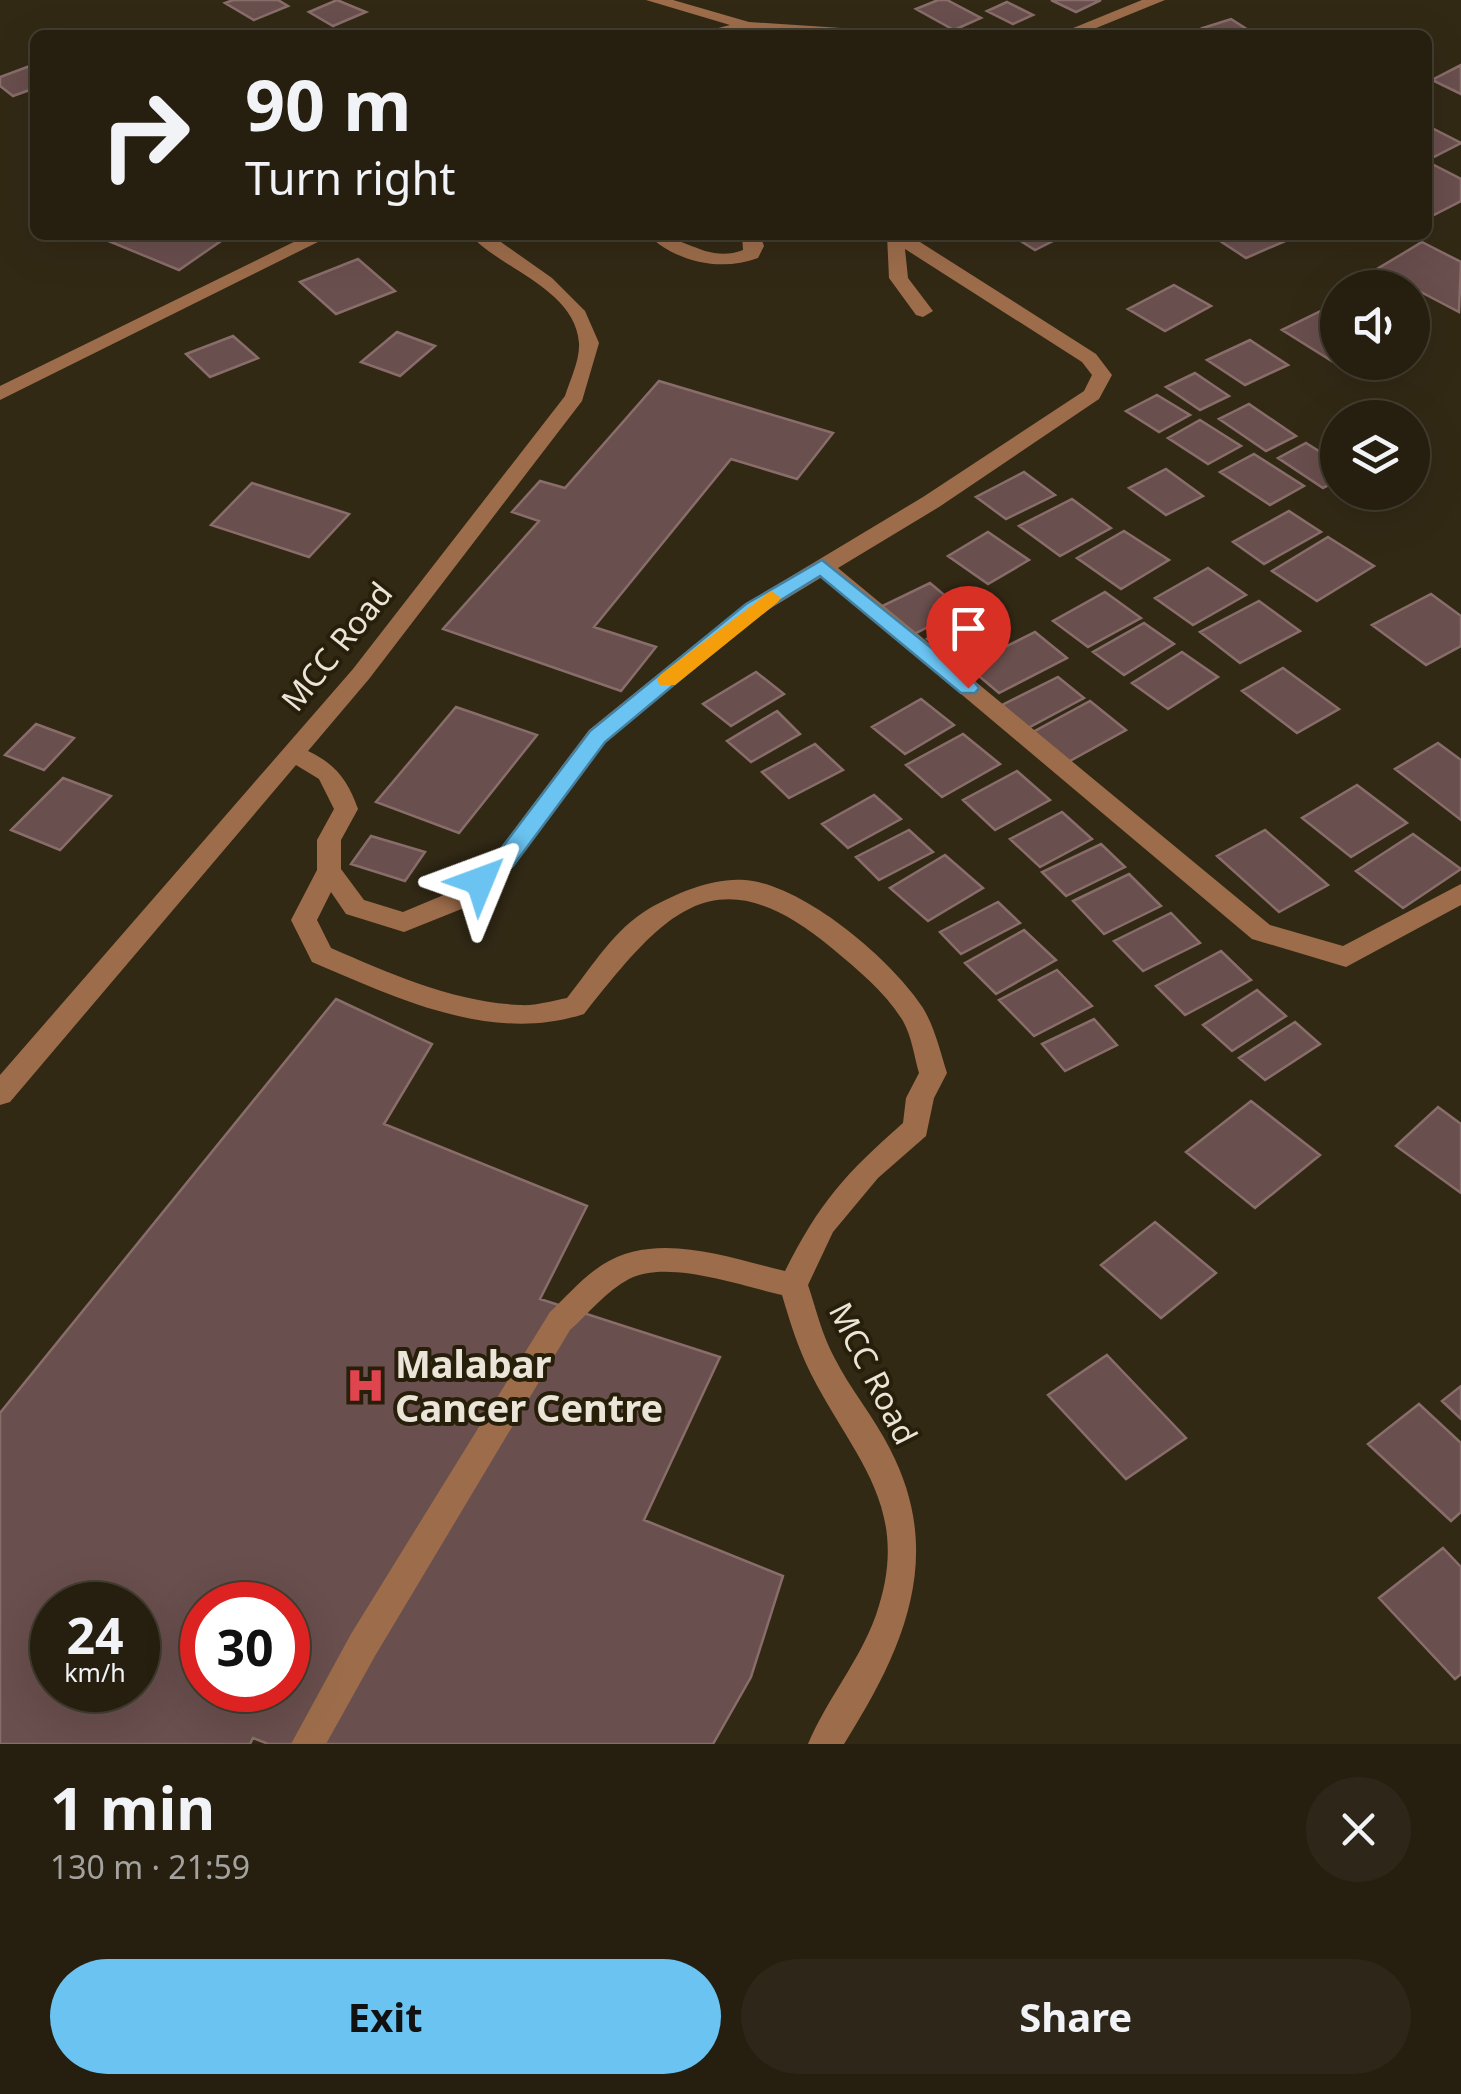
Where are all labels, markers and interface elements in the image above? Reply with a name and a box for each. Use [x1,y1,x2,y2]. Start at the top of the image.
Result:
text: 90 m [245,56,412,152]
icon: right [80,70,210,200]
text: Turn right [245,147,456,208]
map controls [1320,270,1430,510]
button: sound [1320,270,1430,380]
button: layers [1320,400,1430,510]
street label: MCC Road [271,573,401,719]
pin [926,586,1011,689]
icon: arrive [941,601,996,656]
position arrow [428,829,532,933]
street label: MCC Road [820,1295,928,1451]
place label: Malabar Cancer Centre [395,1337,663,1433]
hospital icon: Malabar Cancer Centre [344,1364,386,1406]
speed limit sign: 30 [180,1582,310,1712]
text: 24 [66,1601,124,1669]
text: km/h [64,1655,126,1689]
text: 1 min [50,1766,215,1848]
button: close [1306,1777,1411,1882]
text: 130 m · 21:59 [50,1845,250,1888]
button: Exit [50,1959,721,2074]
button: Share [741,1959,1411,2074]

